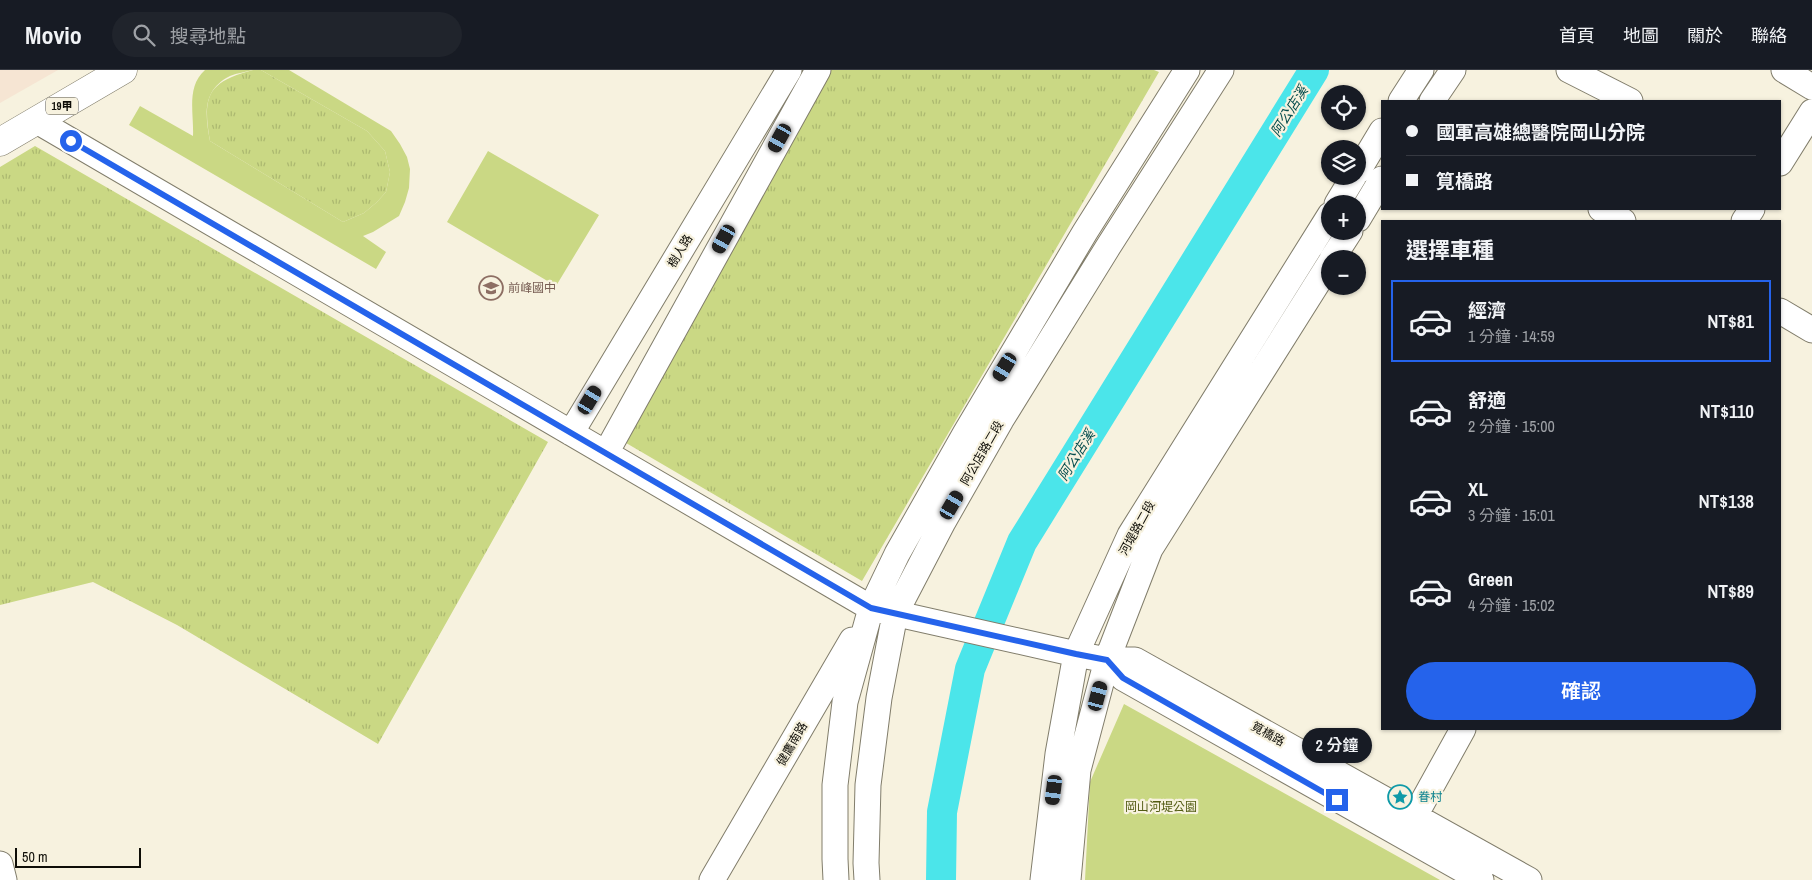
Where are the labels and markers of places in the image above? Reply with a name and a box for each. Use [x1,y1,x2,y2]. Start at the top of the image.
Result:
school or university icon: 前峰國中 [478,275,504,301]
place label: 前峰國中 [508,280,556,296]
place icon: 眷村 [1387,784,1413,810]
place label: 眷村 [1418,789,1443,805]

